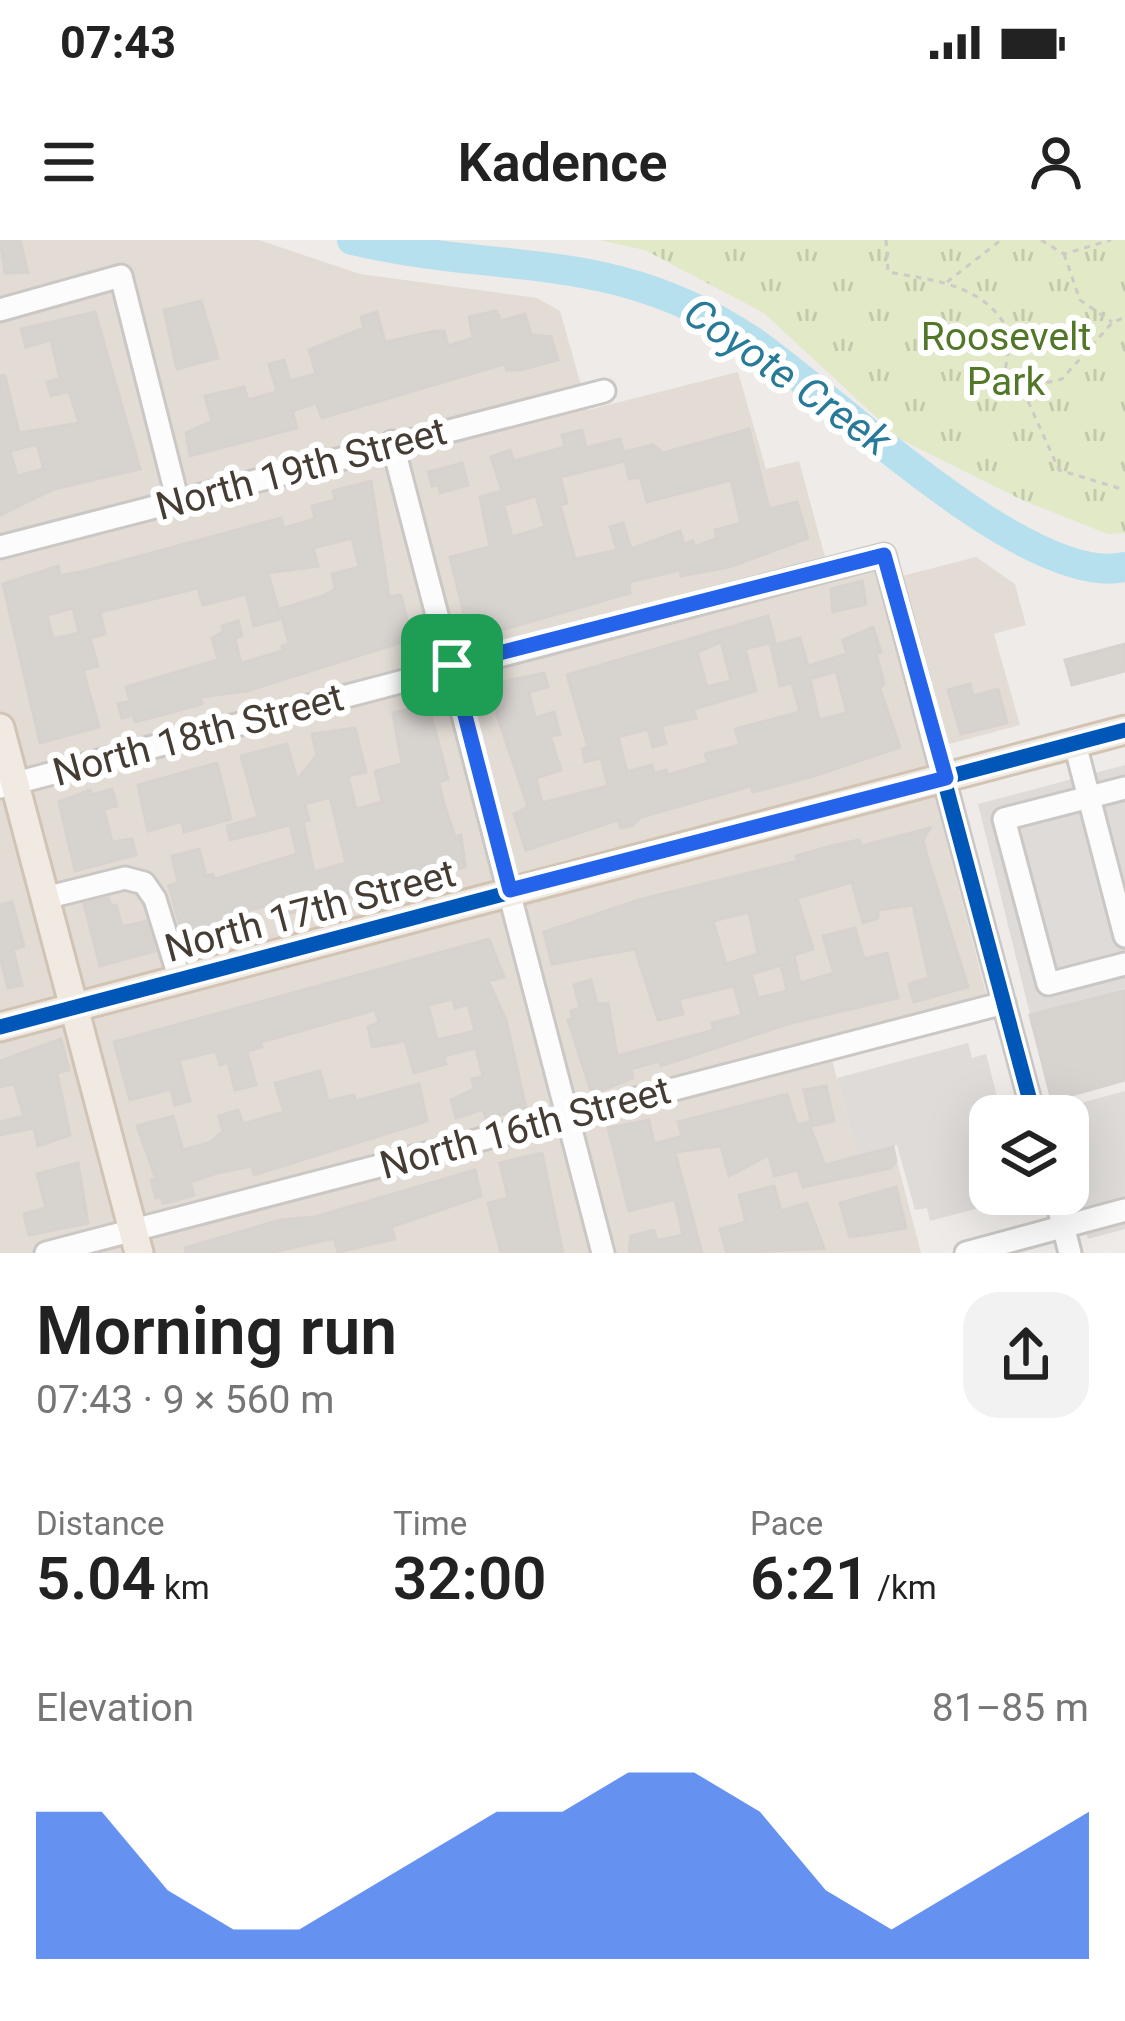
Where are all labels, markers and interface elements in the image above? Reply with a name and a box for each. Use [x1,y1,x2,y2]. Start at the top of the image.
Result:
text: 07:43 [60,16,176,69]
icon: menu [36,129,102,195]
icon: person [1023,129,1089,195]
text: Kadence [457,131,668,194]
water label: Coyote Creek [675,287,901,466]
park label: Roosevelt Park [921,314,1091,405]
street label: North 19th Street [151,408,452,530]
pin [401,614,503,716]
icon: arrive [419,632,485,698]
street label: North 18th Street [48,674,349,796]
street label: North 17th Street [160,850,461,972]
street label: North 16th Street [375,1067,676,1189]
map controls [969,1095,1089,1215]
button: layers [969,1095,1089,1215]
button: share [963,1292,1089,1418]
text: Morning run [36,1293,397,1370]
text: 07:43 · 9 × 560 m [36,1377,334,1423]
text: Distance [36,1504,164,1543]
text: Time [393,1504,467,1543]
text: Pace [750,1504,823,1543]
text: 5.04 [36,1543,156,1614]
text: 32:00 [393,1543,546,1614]
text: 6:21 [750,1543,869,1614]
text: km [156,1568,210,1607]
text: /km [869,1568,937,1607]
text: Elevation [36,1685,194,1731]
text: 81–85 m [932,1685,1089,1731]

